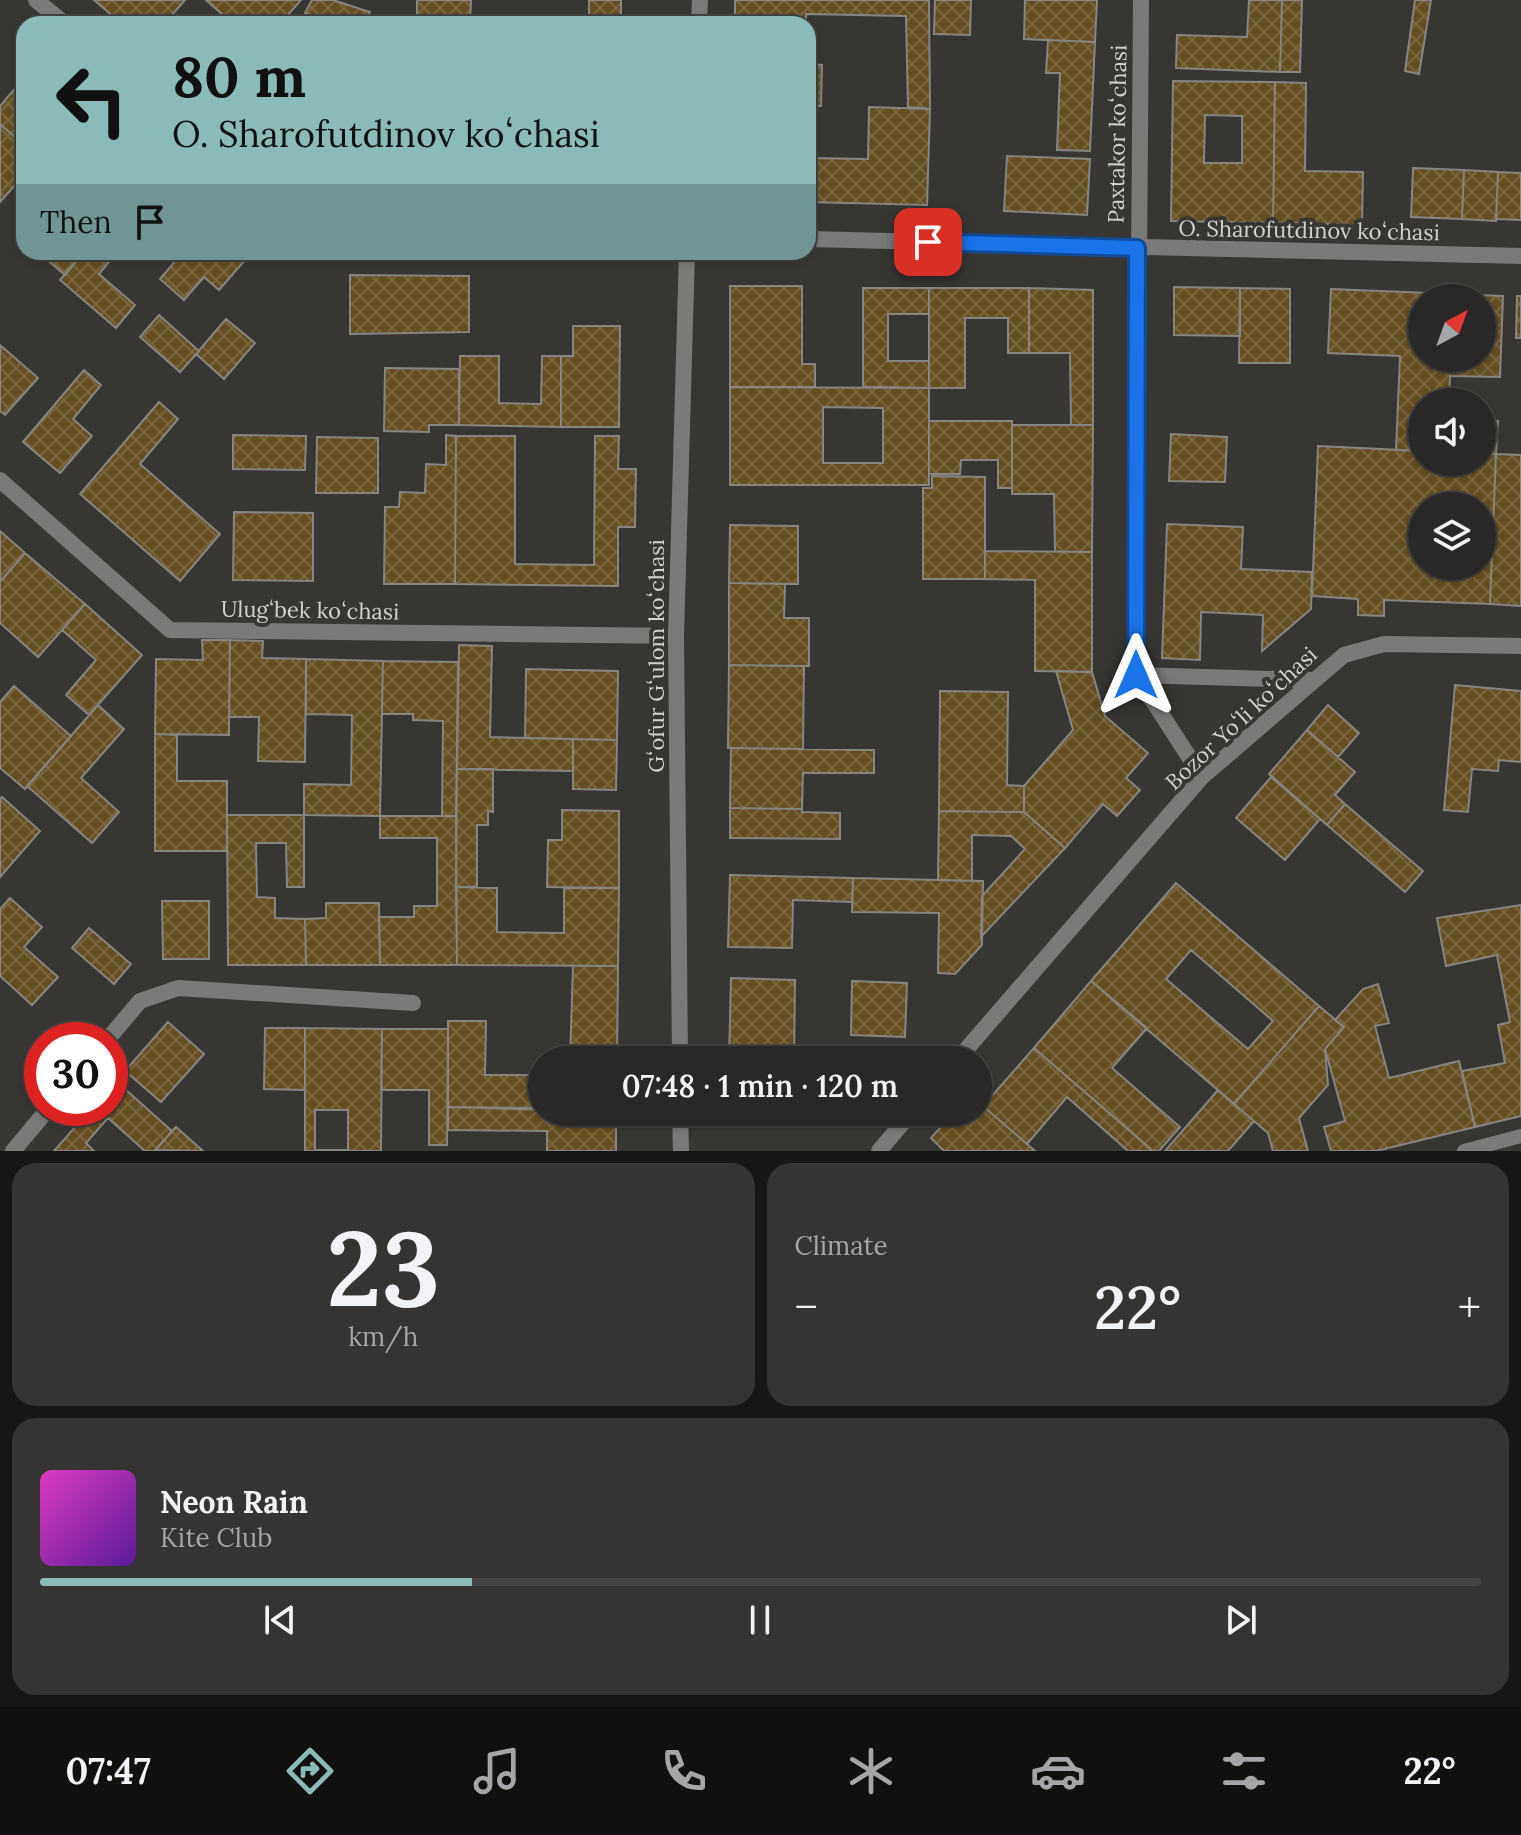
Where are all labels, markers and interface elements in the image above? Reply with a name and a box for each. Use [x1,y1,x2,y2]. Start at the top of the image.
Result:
text: 80 m [172,41,306,112]
street label: Paxtakor koʻchasi [1101,44,1133,224]
icon: left [40,48,144,152]
text: O. Sharofutdinov koʻchasi [172,111,600,157]
icon: arrive [128,200,172,244]
text: Then [40,203,112,241]
pin [894,208,962,276]
street label: O. Sharofutdinov koʻchasi [1178,214,1440,246]
icon: arrive [906,220,950,264]
north arrow [1408,284,1496,372]
map controls [1408,284,1496,580]
button: sound [1408,388,1496,476]
button: layers [1408,492,1496,580]
street label: Gʻofur Gʻulom koʻchasi [642,539,670,773]
street label: Ulugʻbek koʻchasi [221,594,399,626]
position arrow [1094,633,1178,717]
street label: Bozor Yoʻli koʻchasi [1159,640,1323,796]
speed limit sign: 30 [24,1022,128,1126]
text: 07:48 · 1 min · 120 m [622,1067,898,1105]
text: 23 [326,1201,440,1334]
text: Climate [795,1229,888,1262]
text: 22° [1094,1269,1181,1345]
text: − [795,1279,818,1335]
text: + [1458,1279,1481,1335]
text: km/h [348,1320,418,1353]
text: Neon Rain [160,1483,308,1521]
text: Kite Club [160,1521,272,1554]
icon: previous [258,1598,302,1642]
icon: pause [738,1598,782,1642]
icon: next [1219,1598,1263,1642]
icon: directions [282,1743,338,1799]
icon: music [469,1743,525,1799]
icon: phone [656,1743,712,1799]
icon: climate [843,1743,899,1799]
icon: car [1030,1743,1086,1799]
icon: filters [1216,1743,1272,1799]
text: 07:47 [65,1748,151,1794]
text: 22° [1403,1748,1456,1794]

